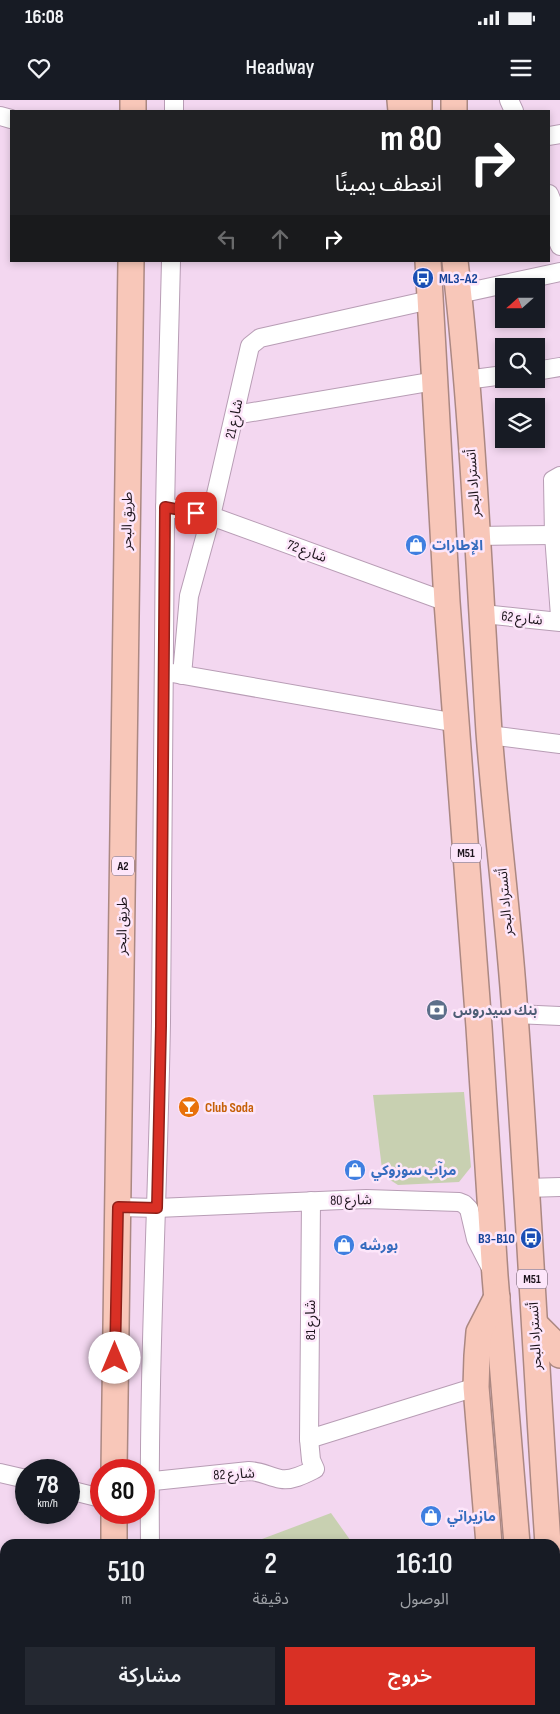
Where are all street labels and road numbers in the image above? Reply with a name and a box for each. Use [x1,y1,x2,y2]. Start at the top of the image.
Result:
street label: شارع 21 [222,398,248,441]
street label: أتستراد البحر [461,448,484,519]
street label: طريق البحر [118,492,137,551]
street label: شارع 72 [284,536,329,568]
street label: شارع 62 [500,607,544,631]
road number: M51 [451,844,481,862]
road number: A2 [112,856,134,876]
street label: أتستراد البحر [493,867,517,938]
street label: طريق البحر [113,897,132,956]
street label: شارع 80 [330,1191,372,1211]
road number: M51 [517,1270,547,1288]
street label: شارع 81 [302,1300,321,1340]
street label: أتستراد البحر [524,1301,545,1372]
street label: شارع 82 [213,1464,255,1486]

